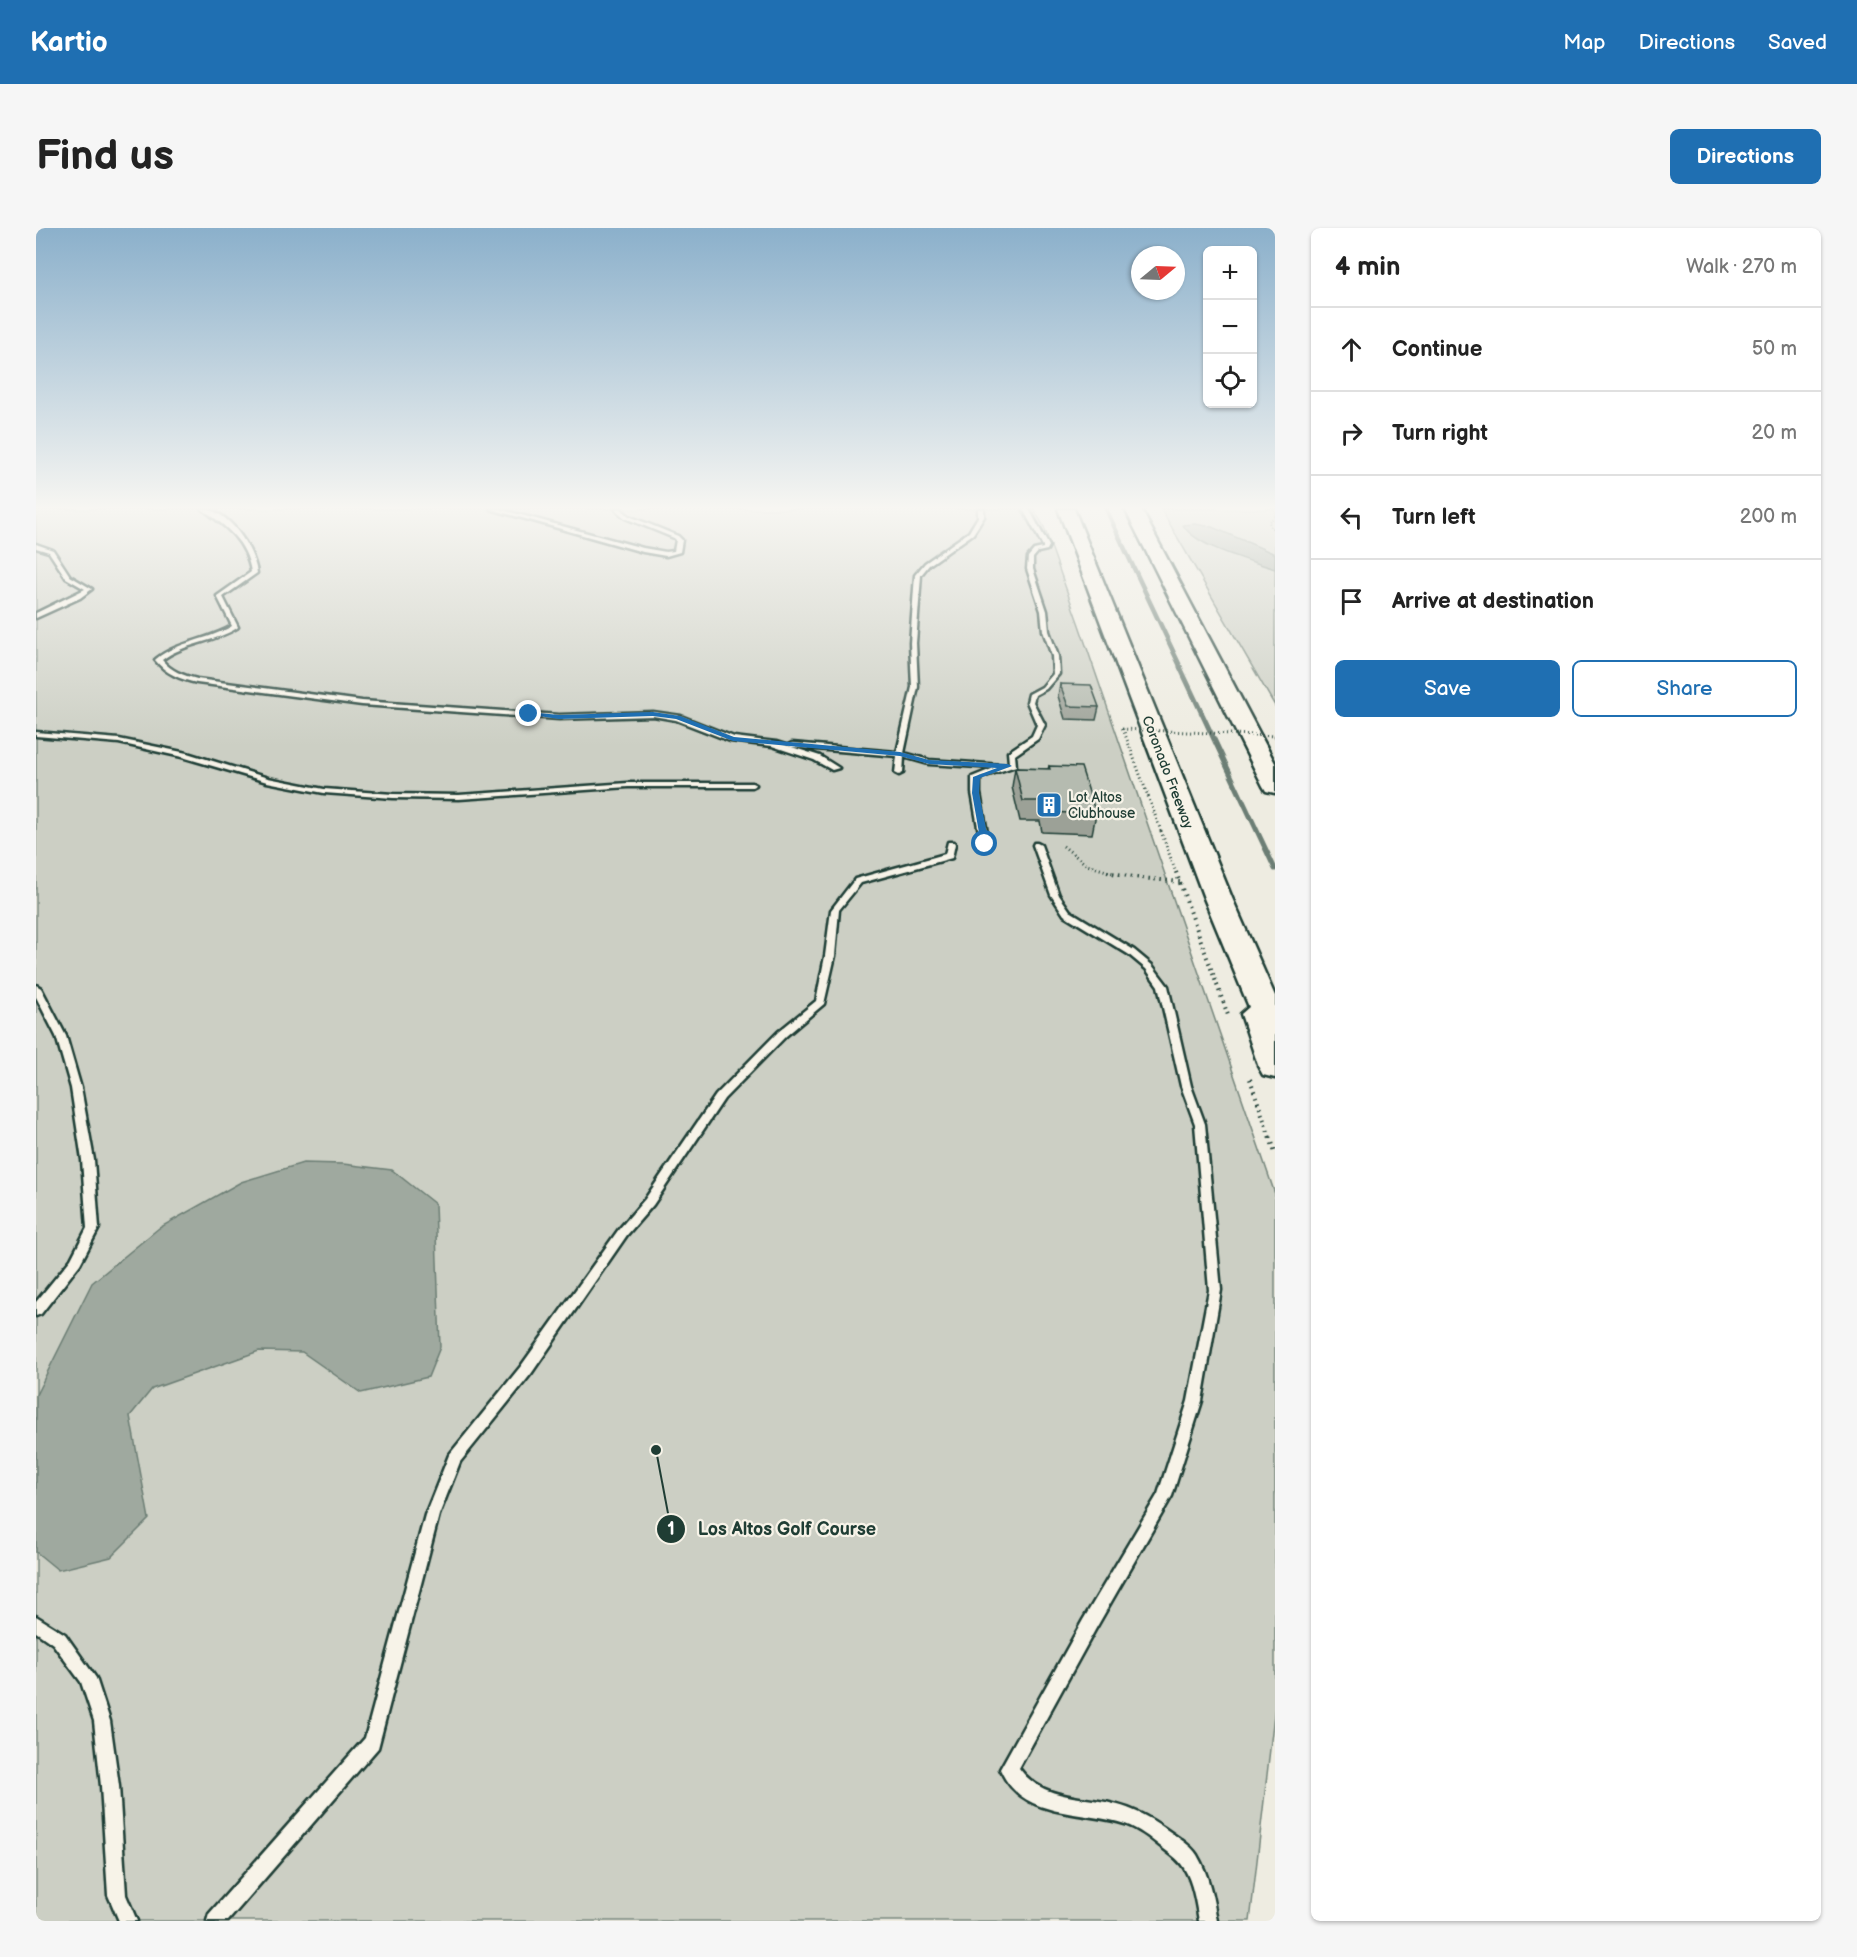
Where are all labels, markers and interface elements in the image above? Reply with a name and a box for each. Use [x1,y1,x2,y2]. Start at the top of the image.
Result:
text: Kartio [30,26,108,59]
text: Map [1563,30,1606,55]
text: Directions [1639,30,1735,55]
text: Saved [1768,30,1827,55]
button: Directions [1670,129,1821,184]
text: Find us [36,131,174,182]
north arrow [1131,246,1185,300]
map controls [1203,246,1257,408]
button: + [1203,246,1257,300]
text: 4 min [1335,252,1400,283]
text: Walk · 270 m [1686,255,1797,279]
button: − [1203,300,1257,354]
icon: ahead [1335,333,1368,366]
text: Continue [1392,336,1482,363]
text: 50 m [1752,337,1797,361]
button: locate [1203,354,1257,408]
icon: right [1335,417,1368,450]
text: Turn right [1392,420,1488,447]
text: 20 m [1752,421,1797,445]
icon: left [1335,501,1368,534]
text: Turn left [1392,504,1476,531]
text: 200 m [1740,505,1797,529]
icon: arrive [1335,585,1368,618]
text: Arrive at destination [1392,588,1594,615]
button: Save [1335,660,1560,717]
button: Share [1572,660,1797,717]
route end [515,700,541,726]
street label: Coronado Freeway [1138,713,1197,832]
place label: Lot Altos Clubhouse [1068,789,1135,822]
building icon: Lot Altos Clubhouse [1034,790,1064,820]
route start [971,830,997,856]
callout: Los Altos Golf Course [656,1511,889,1547]
text: 1 [667,1519,675,1540]
text: Los Altos Golf Course [698,1519,876,1540]

